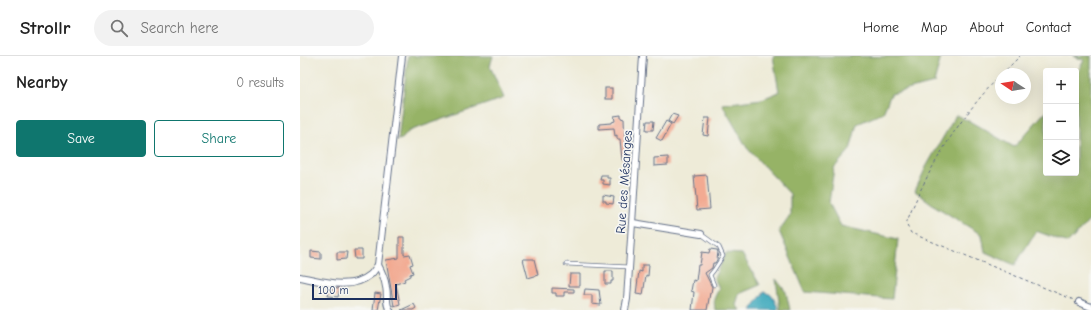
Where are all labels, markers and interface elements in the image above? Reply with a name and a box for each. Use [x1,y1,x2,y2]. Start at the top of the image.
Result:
search box [94,10,374,46]
text: Strollr [20,17,70,39]
icon: search [108,17,130,39]
text: Search here [140,19,219,37]
text: Home [863,19,899,36]
text: Map [921,19,947,36]
text: About [969,19,1004,36]
text: Contact [1026,19,1071,36]
north arrow [995,68,1031,104]
map controls [1043,68,1079,176]
button: + [1043,68,1079,104]
text: Nearby [16,73,67,92]
text: 0 results [236,75,284,90]
button: − [1043,104,1079,140]
button: Save [16,120,146,157]
button: Share [154,120,284,157]
street label: Rue des Mésanges [613,130,635,234]
button: layers [1043,140,1079,176]
scale bar [312,282,397,301]
text: 100 m [318,284,349,297]

